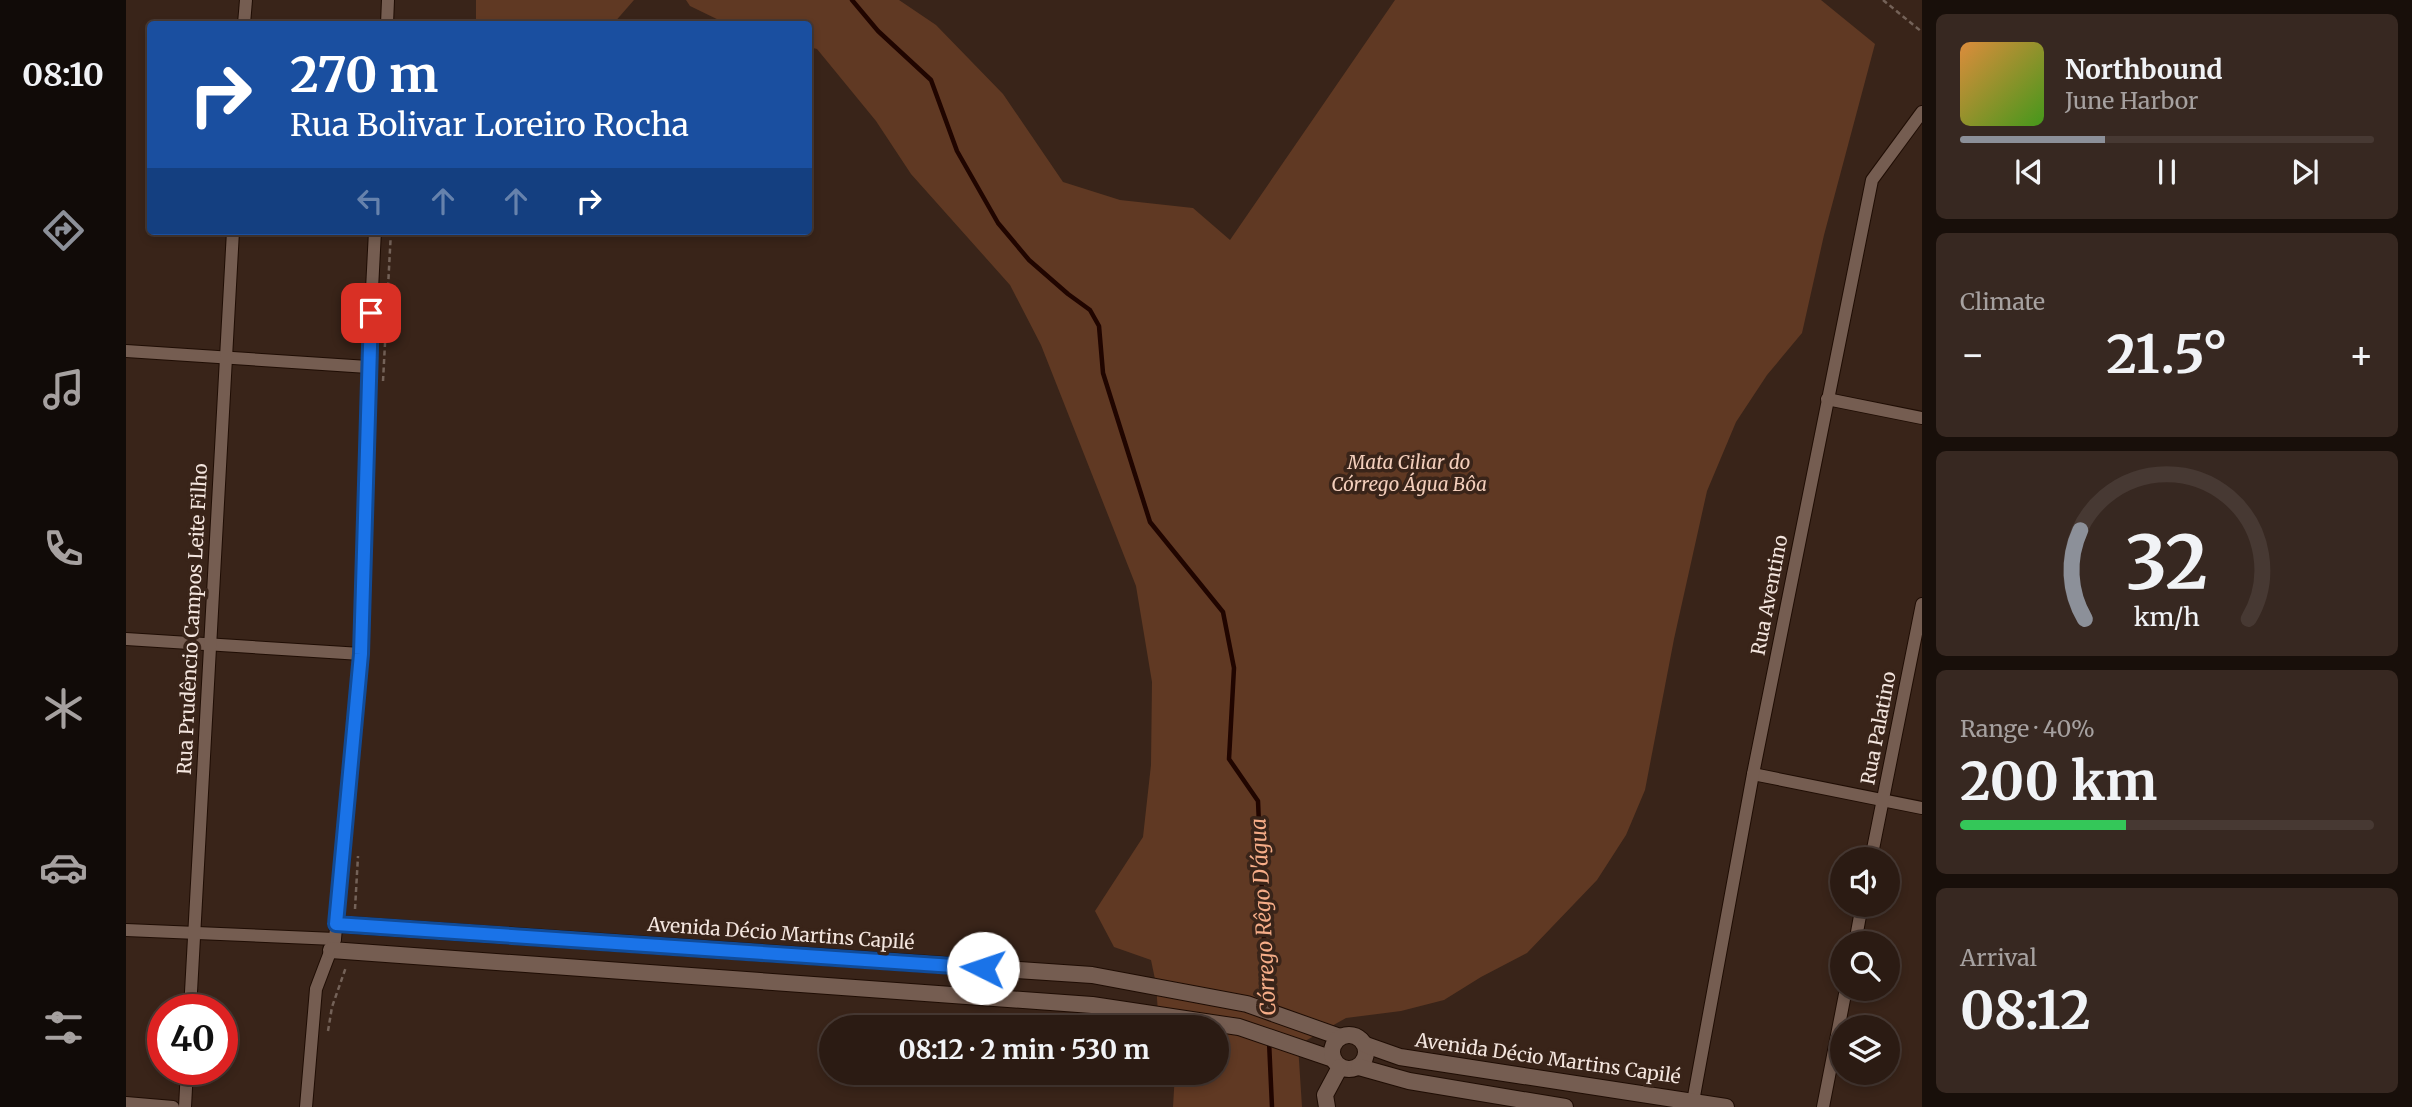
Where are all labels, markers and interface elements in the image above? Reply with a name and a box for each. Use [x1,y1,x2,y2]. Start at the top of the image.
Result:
text: 270 m [290,44,438,105]
icon: right [175,49,266,140]
text: Northbound [2065,53,2223,86]
text: 08:10 [22,55,104,95]
text: June Harbor [2065,86,2198,115]
text: Rua Bolivar Loreiro Rocha [290,105,689,145]
icon: previous [2010,153,2048,191]
icon: pause [2148,153,2186,191]
icon: next [2286,153,2324,191]
icon: left [351,182,389,220]
icon: ahead [424,182,462,220]
icon: ahead [497,182,535,220]
icon: right [570,182,608,220]
icon: directions [39,206,88,255]
pin [341,283,401,343]
text: Climate [1960,287,2045,316]
icon: arrive [352,294,390,332]
text: 21.5° [2106,322,2228,387]
text: − [1960,331,1985,378]
text: + [2349,331,2374,378]
icon: music [39,365,88,414]
park label: Mata Ciliar do Córrego Água Bôa [1331,450,1487,496]
street label: Rua Prudêncio Campos Leite Filho [172,463,212,775]
text: 32 [2126,518,2208,610]
icon: phone [39,524,88,573]
street label: Rua Aventino [1746,533,1792,657]
text: km/h [2134,601,2200,633]
street label: Rua Palatino [1855,669,1901,787]
icon: climate [39,684,88,733]
text: Range · 40% [1960,714,2095,743]
text: 200 km [1960,749,2157,814]
water label: Córrego Rêgo D'água [1244,817,1282,1017]
icon: car [39,843,88,892]
map controls [1830,847,1900,1085]
button: sound [1830,847,1900,917]
street label: Avenida Décio Martins Capilé [646,912,915,954]
position arrow [946,931,1020,1005]
button: search [1830,931,1900,1001]
text: Arrival [1960,943,2037,972]
text: 08:12 [1960,978,2091,1043]
speed limit sign: 40 [147,994,238,1085]
icon: filters [39,1003,88,1052]
button: layers [1830,1015,1900,1085]
street label: Avenida Décio Martins Capilé [1413,1027,1682,1089]
text: 08:12 · 2 min · 530 m [898,1033,1150,1066]

